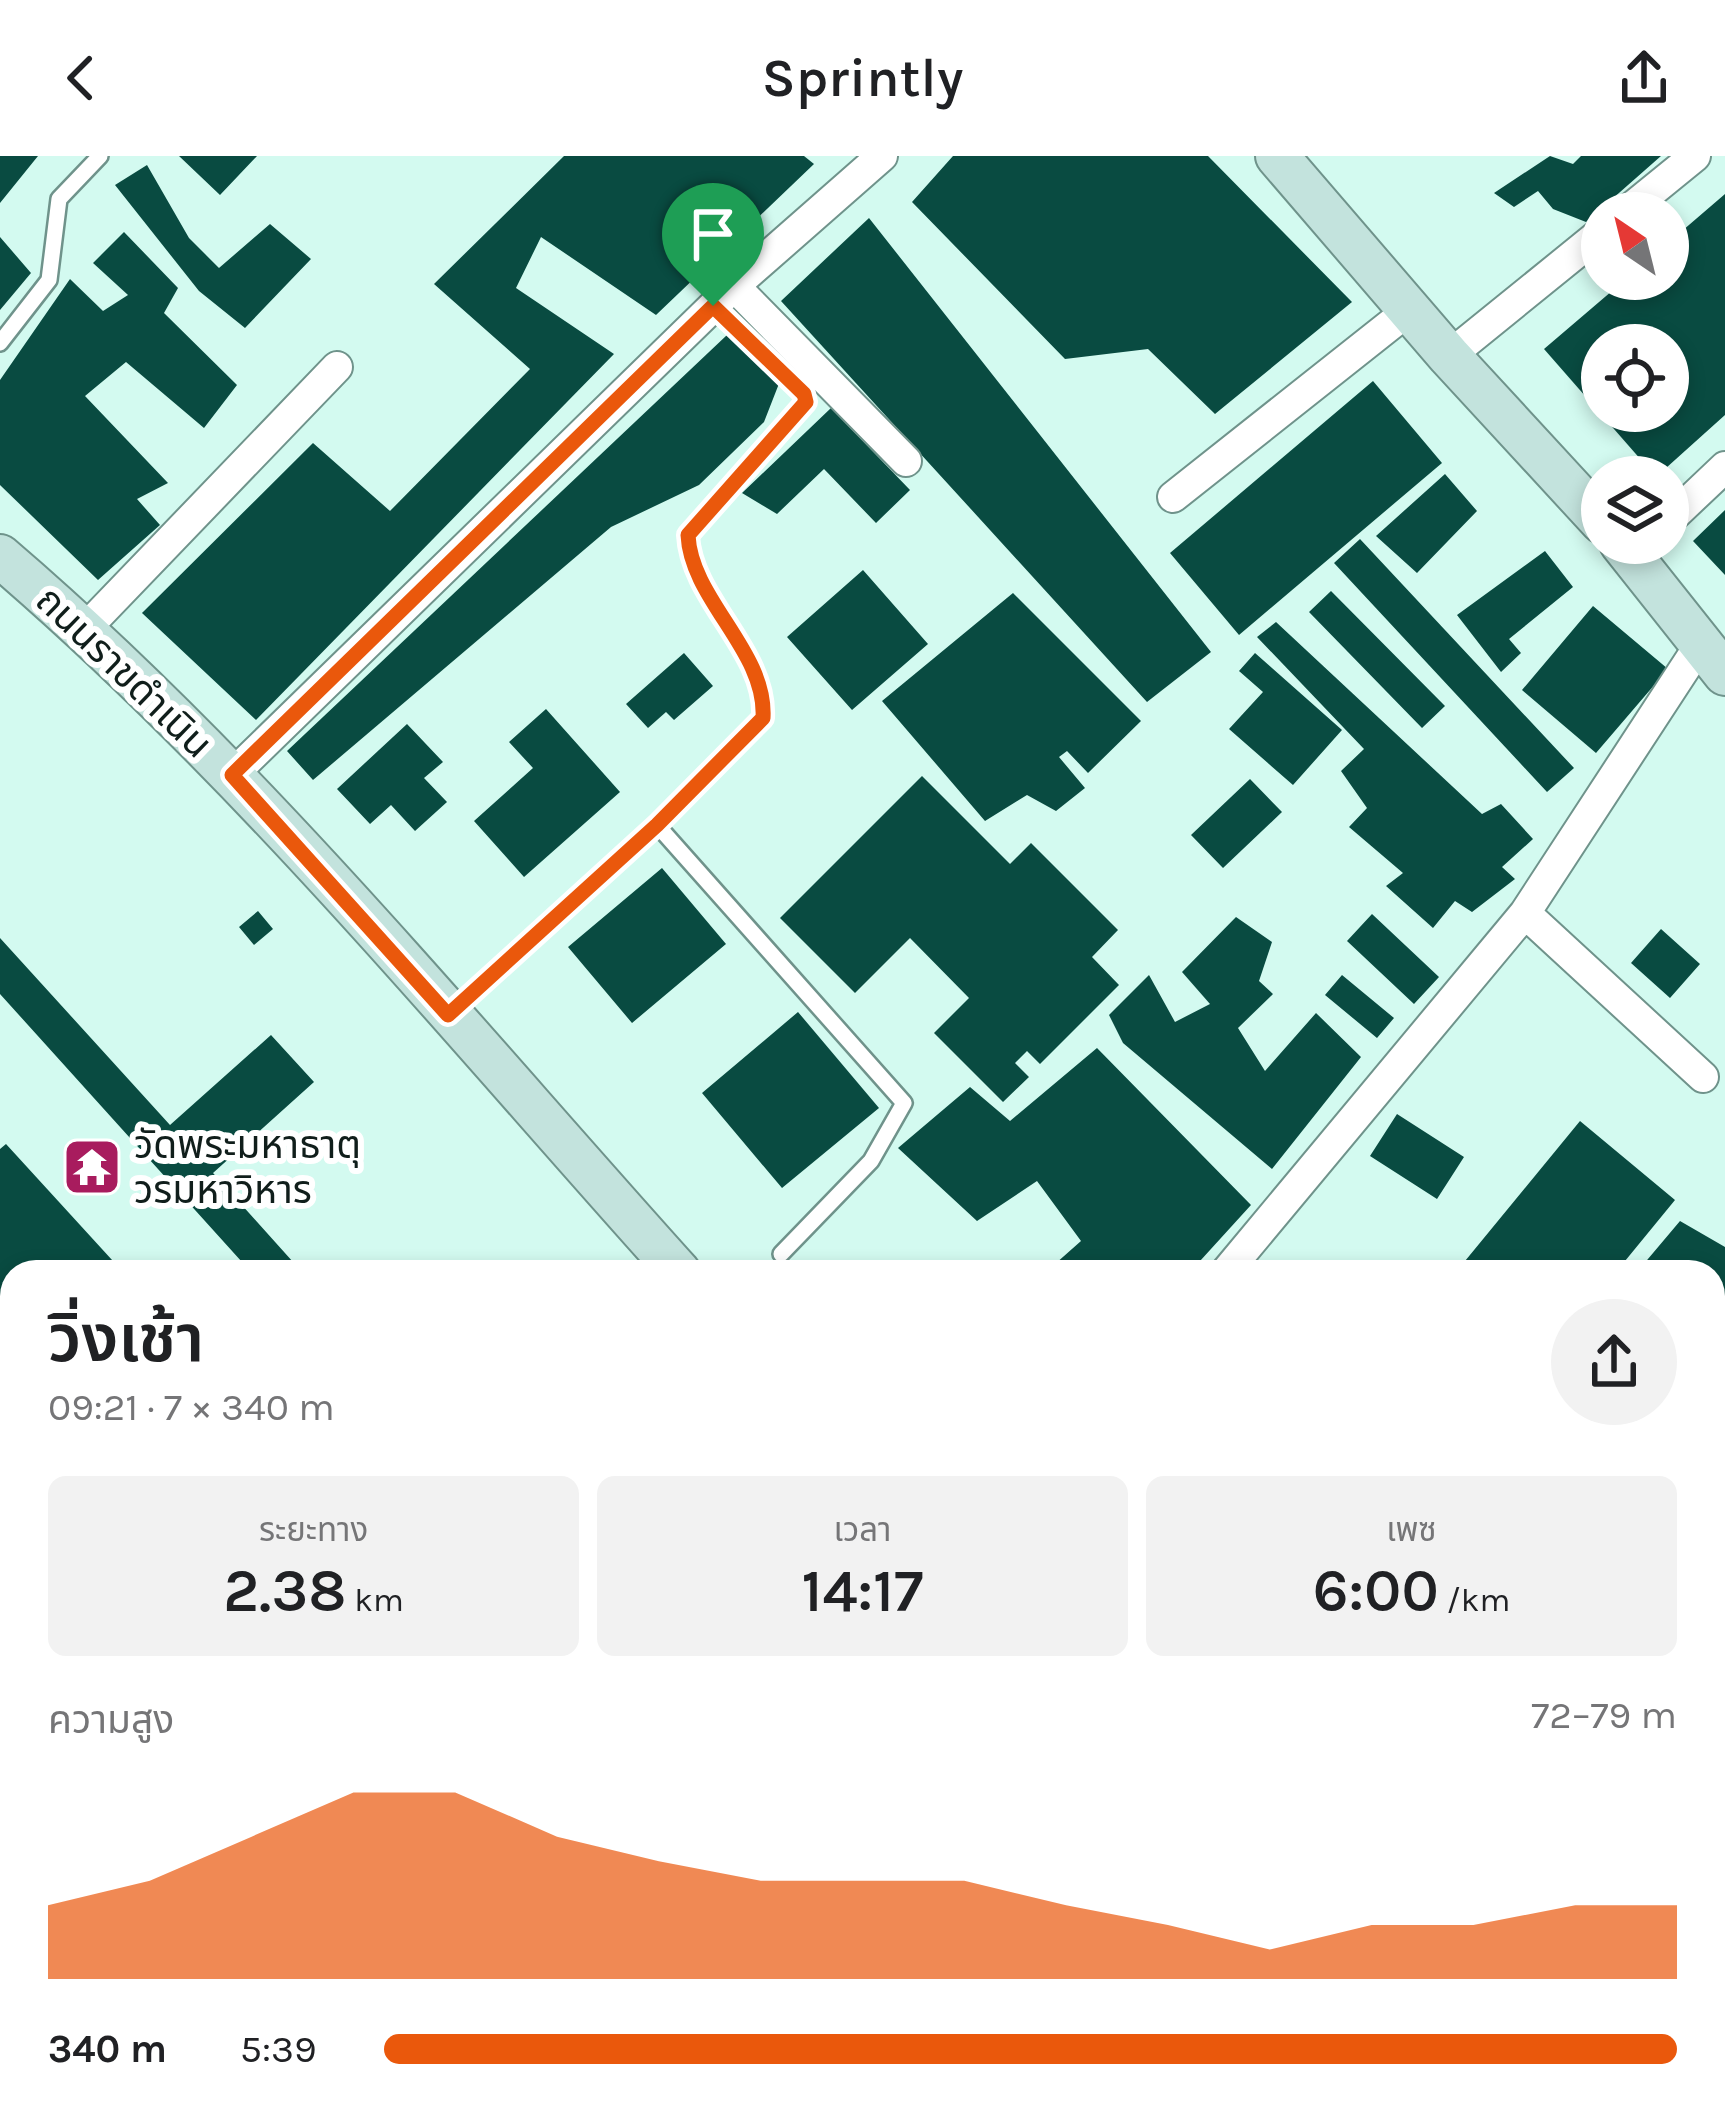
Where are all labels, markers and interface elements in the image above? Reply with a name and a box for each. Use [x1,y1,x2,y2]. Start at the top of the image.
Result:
icon: back [48,45,114,111]
icon: share [1611,45,1677,111]
text: Sprintly [762,46,963,110]
pin [662,183,764,306]
north arrow [1581,192,1689,300]
map controls [1581,192,1689,564]
icon: arrive [680,201,746,267]
button: locate [1581,324,1689,432]
button: layers [1581,456,1689,564]
street label: ถนนราขดำเนิน [27,577,221,767]
place label: วัดพระมหาธาตุ วรมหาวิหาร [134,1122,361,1213]
temple icon: วัดพระมหาธาตุ วรมหาวิหาร [61,1136,123,1198]
button: share [1551,1299,1677,1425]
text: วิ่งเช้า [48,1300,204,1378]
text: 09:21 · 7 × 340 m [48,1384,335,1430]
text: ระยะทาง [259,1511,368,1549]
text: เวลา [834,1511,891,1549]
text: เพซ [1386,1511,1437,1549]
text: 2.38 [223,1556,346,1626]
text: 14:17 [802,1556,923,1626]
text: 6:00 [1313,1556,1439,1626]
text: km [346,1581,404,1619]
text: /km [1439,1581,1510,1619]
text: 72–79 m [1531,1692,1677,1738]
text: ความสูง [48,1697,174,1743]
text: 340 m [48,2026,167,2072]
text: 5:39 [240,2026,317,2072]

